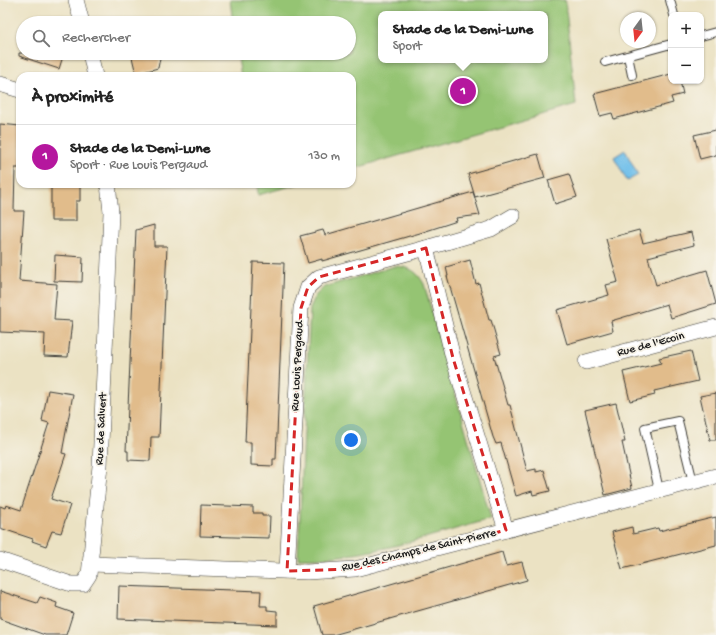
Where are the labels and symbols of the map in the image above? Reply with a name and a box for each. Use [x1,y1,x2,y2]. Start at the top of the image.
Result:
north arrow [620,12,656,48]
pin: 1 [450,76,476,106]
street label: Rue Louis Pergaud [289,320,307,411]
street label: Rue de l'Ecoin [616,329,686,361]
street label: Rue de Salvert [93,391,111,466]
your location [341,430,361,450]
street label: Rue des Champs de Saint-Pierre [340,526,498,576]

